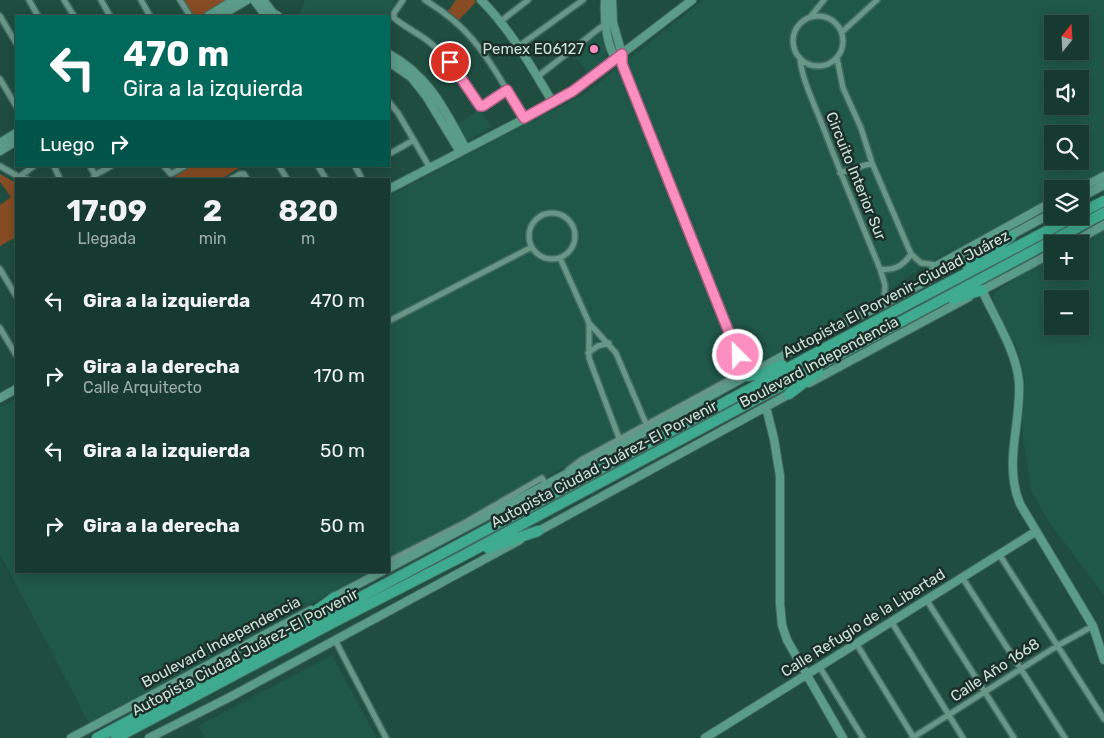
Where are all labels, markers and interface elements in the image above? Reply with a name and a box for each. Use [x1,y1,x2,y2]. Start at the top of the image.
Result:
north arrow [1044,15,1089,60]
map controls [1044,15,1089,335]
text: 470 m [123,33,229,75]
icon: left [40,35,105,100]
place label: Pemex E06127 [483,40,584,58]
pin [429,41,471,83]
marker: Pemex E06127 [588,43,600,55]
icon: arrive [436,48,464,76]
button: sound [1044,70,1089,115]
text: Gira a la izquierda [123,75,303,102]
street label: Circuito Interior Sur [822,109,890,243]
button: search [1044,125,1089,170]
icon: right [105,130,133,158]
text: Luego [40,133,95,156]
button: layers [1044,180,1089,225]
text: 17:09 [67,193,147,229]
text: 2 [203,193,222,229]
text: 820 [278,193,338,229]
street label: Autopista El Porvenir-Ciudad Juárez [780,226,1013,362]
text: Llegada [78,229,136,248]
text: min [199,229,227,248]
text: m [301,229,315,248]
button: + [1044,235,1089,280]
icon: left [40,287,68,315]
text: Gira a la izquierda [83,289,250,312]
text: 470 m [310,289,365,312]
button: − [1044,290,1089,335]
street label: Boulevard Independencia [736,312,902,412]
position arrow [711,328,763,380]
text: Gira a la derecha [83,355,240,378]
icon: right [40,362,68,390]
text: 170 m [314,364,365,387]
text: Calle Arquitecto [83,378,202,397]
street label: Autopista Ciudad Juárez-El Porvenir [488,396,721,532]
icon: left [40,437,68,465]
text: Gira a la izquierda [83,439,250,462]
text: 50 m [320,439,365,462]
icon: right [40,512,68,540]
text: Gira a la derecha [83,514,240,537]
text: 50 m [320,514,365,537]
street label: Calle Refugio de la Libertad [778,565,948,681]
street label: Autopista Ciudad Juárez-El Porvenir [129,584,362,720]
street label: Boulevard Independencia [138,592,304,692]
street label: Calle Año 1668 [947,634,1043,706]

